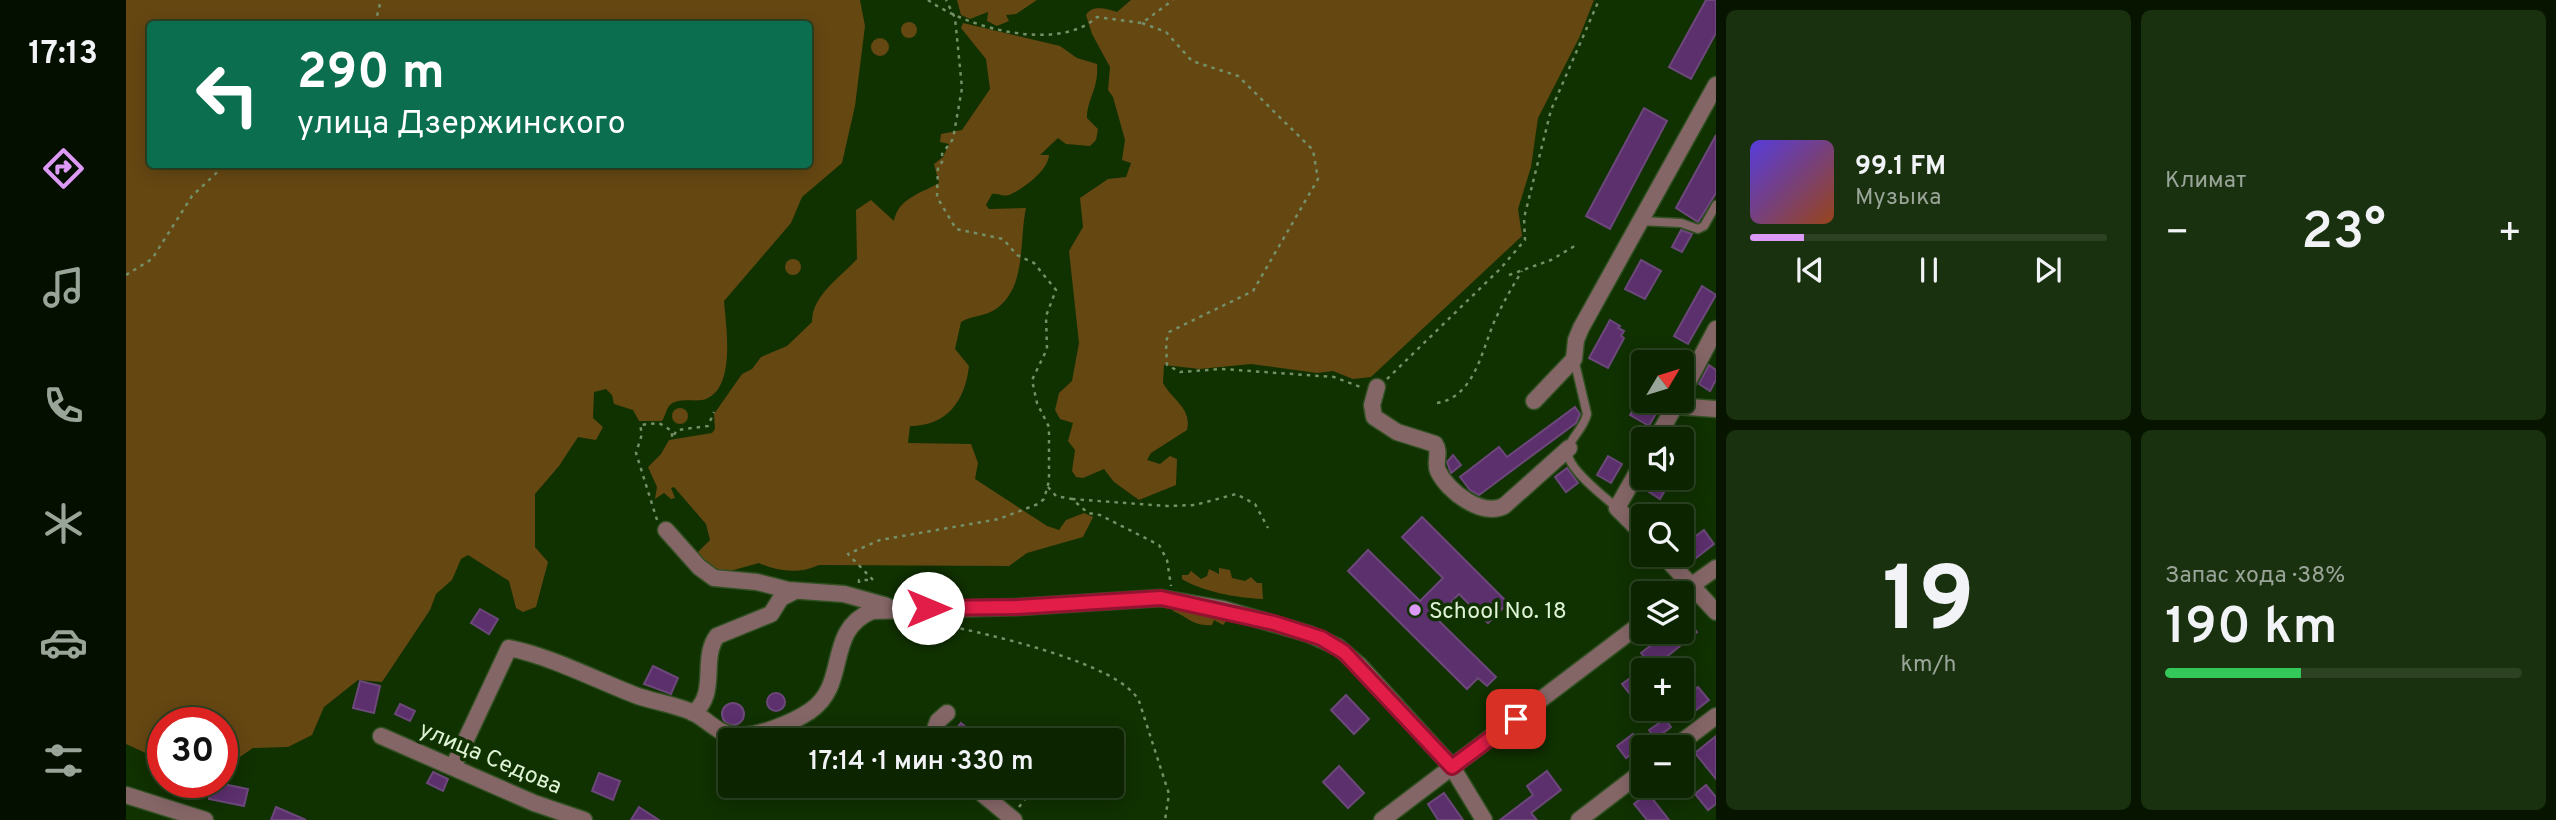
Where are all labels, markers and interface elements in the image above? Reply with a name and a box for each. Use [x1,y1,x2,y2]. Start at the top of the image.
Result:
text: 17:13 [28,35,98,75]
text: 290 m [297,44,445,106]
icon: left [182,49,273,140]
text: улица Дзержинского [297,105,626,145]
icon: directions [39,144,88,193]
text: 99.1 FM [1855,151,1946,184]
text: Климат [2165,167,2246,196]
text: Музыка [1855,184,1941,213]
text: 23° [2301,201,2386,267]
text: − [2165,210,2190,259]
text: + [2497,210,2522,259]
icon: previous [1791,251,1829,289]
icon: pause [1910,251,1948,289]
icon: next [2029,251,2067,289]
icon: music [39,263,88,312]
north arrow [1631,350,1694,413]
map controls [1631,350,1694,798]
icon: phone [39,381,88,430]
button: sound [1631,427,1694,490]
icon: climate [39,499,88,548]
button: search [1631,504,1694,567]
text: 19 [1882,548,1975,663]
text: Запас хода · 38% [2165,562,2345,591]
position arrow [891,571,965,645]
button: layers [1631,581,1694,644]
text: 190 km [2165,596,2337,662]
place label: School No. 18 [1429,598,1567,627]
marker: School No. 18 [1407,602,1423,618]
icon: car [39,618,88,667]
text: km/h [1901,651,1956,680]
button: + [1631,658,1694,721]
pin [1486,689,1546,749]
icon: arrive [1497,700,1535,738]
speed limit sign: 30 [147,707,238,798]
street label: улица Седова [414,716,566,802]
button: − [1631,735,1694,798]
icon: filters [39,736,88,785]
text: 17:14 · 1 мин · 330 m [809,746,1033,779]

